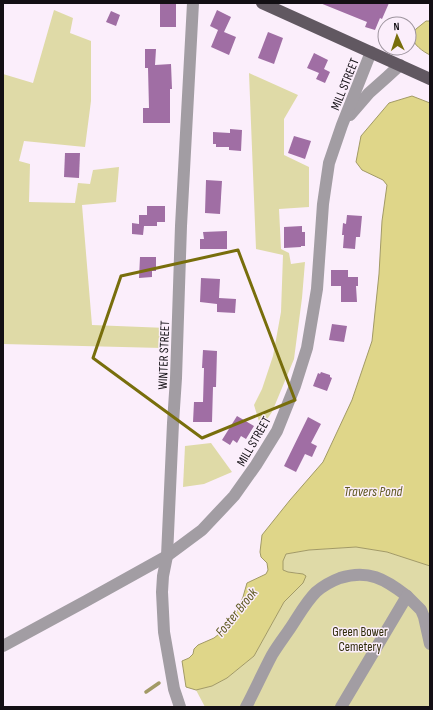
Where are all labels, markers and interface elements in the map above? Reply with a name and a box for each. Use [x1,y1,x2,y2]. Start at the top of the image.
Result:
north arrow [377,16,417,56]
text: N [393,20,400,33]
street label: MILL STREET [327,56,363,113]
street label: WINTER STREET [155,320,173,390]
street label: MILL STREET [233,414,274,469]
water label: Travers Pond [344,483,404,500]
water label: Foster Brook [212,584,262,640]
park label: Green Bower Cemetery [332,624,388,655]

